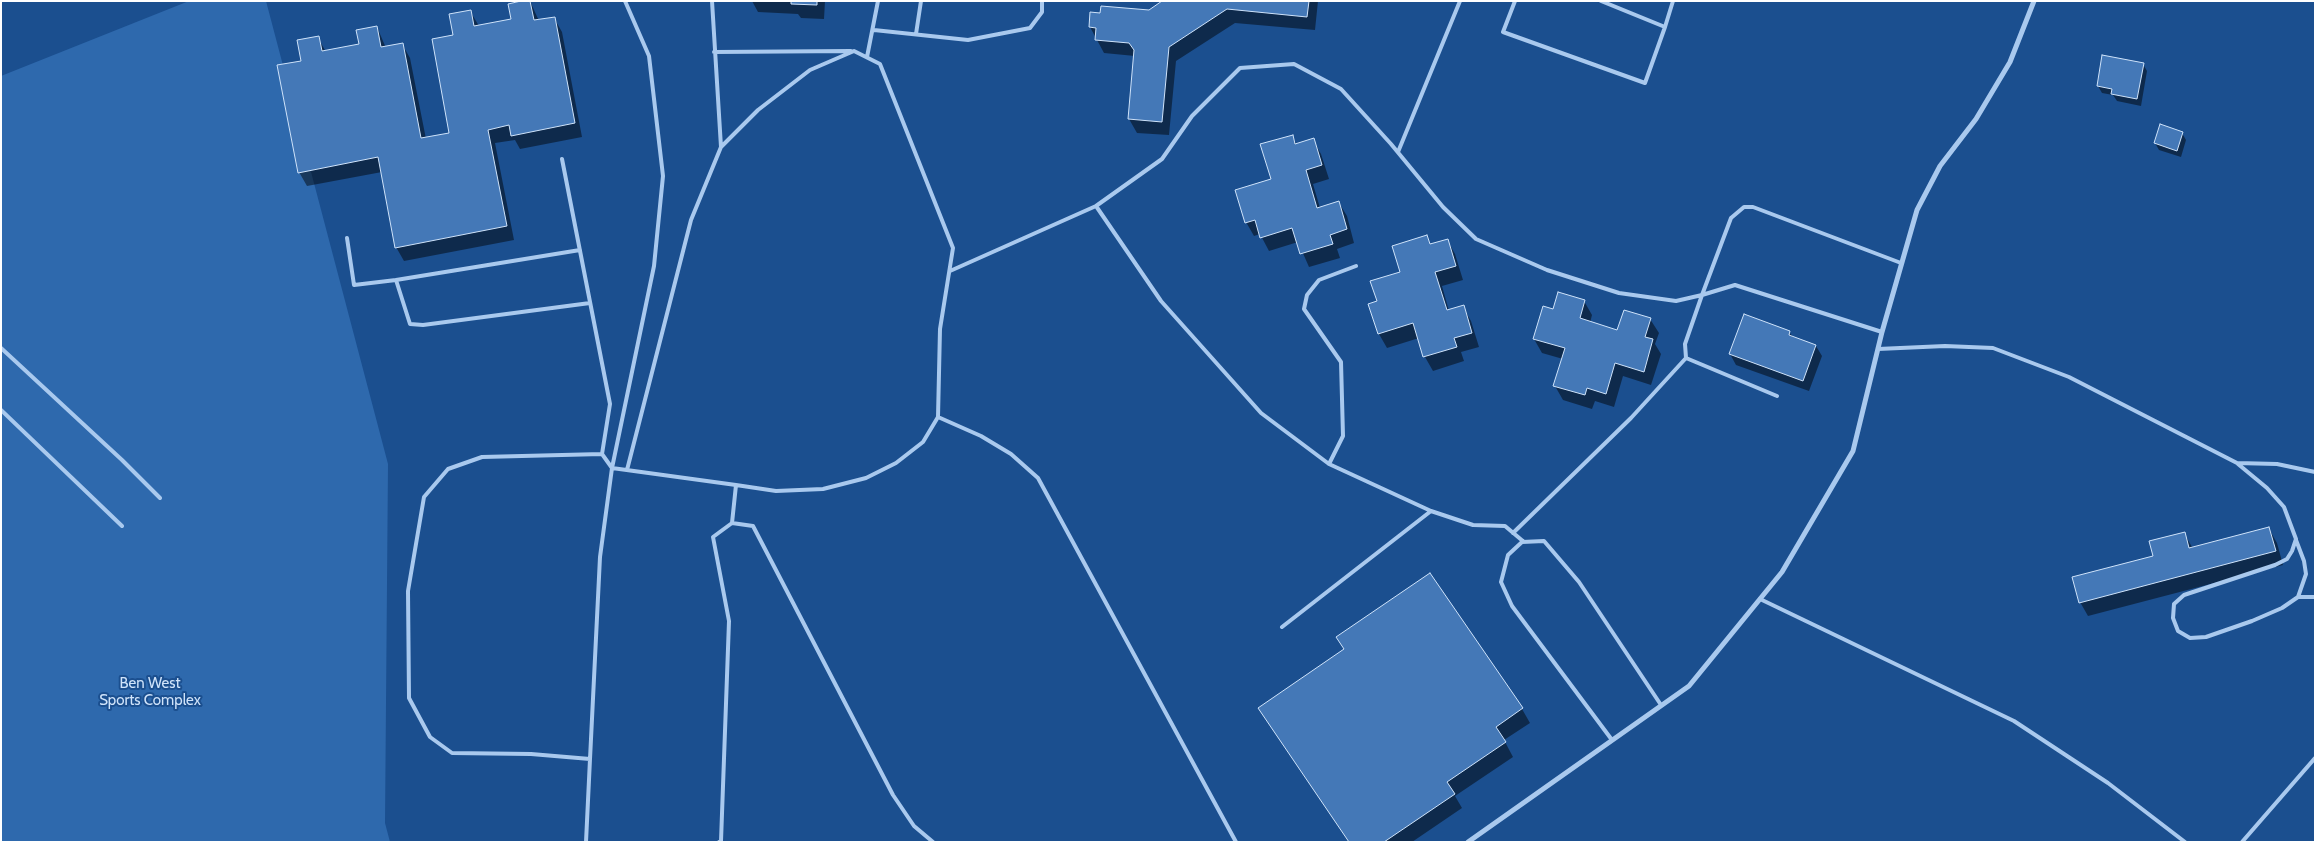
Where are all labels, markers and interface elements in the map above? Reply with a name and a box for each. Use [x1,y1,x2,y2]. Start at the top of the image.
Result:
park label: Ben West Sports Complex [99,675,201,710]

